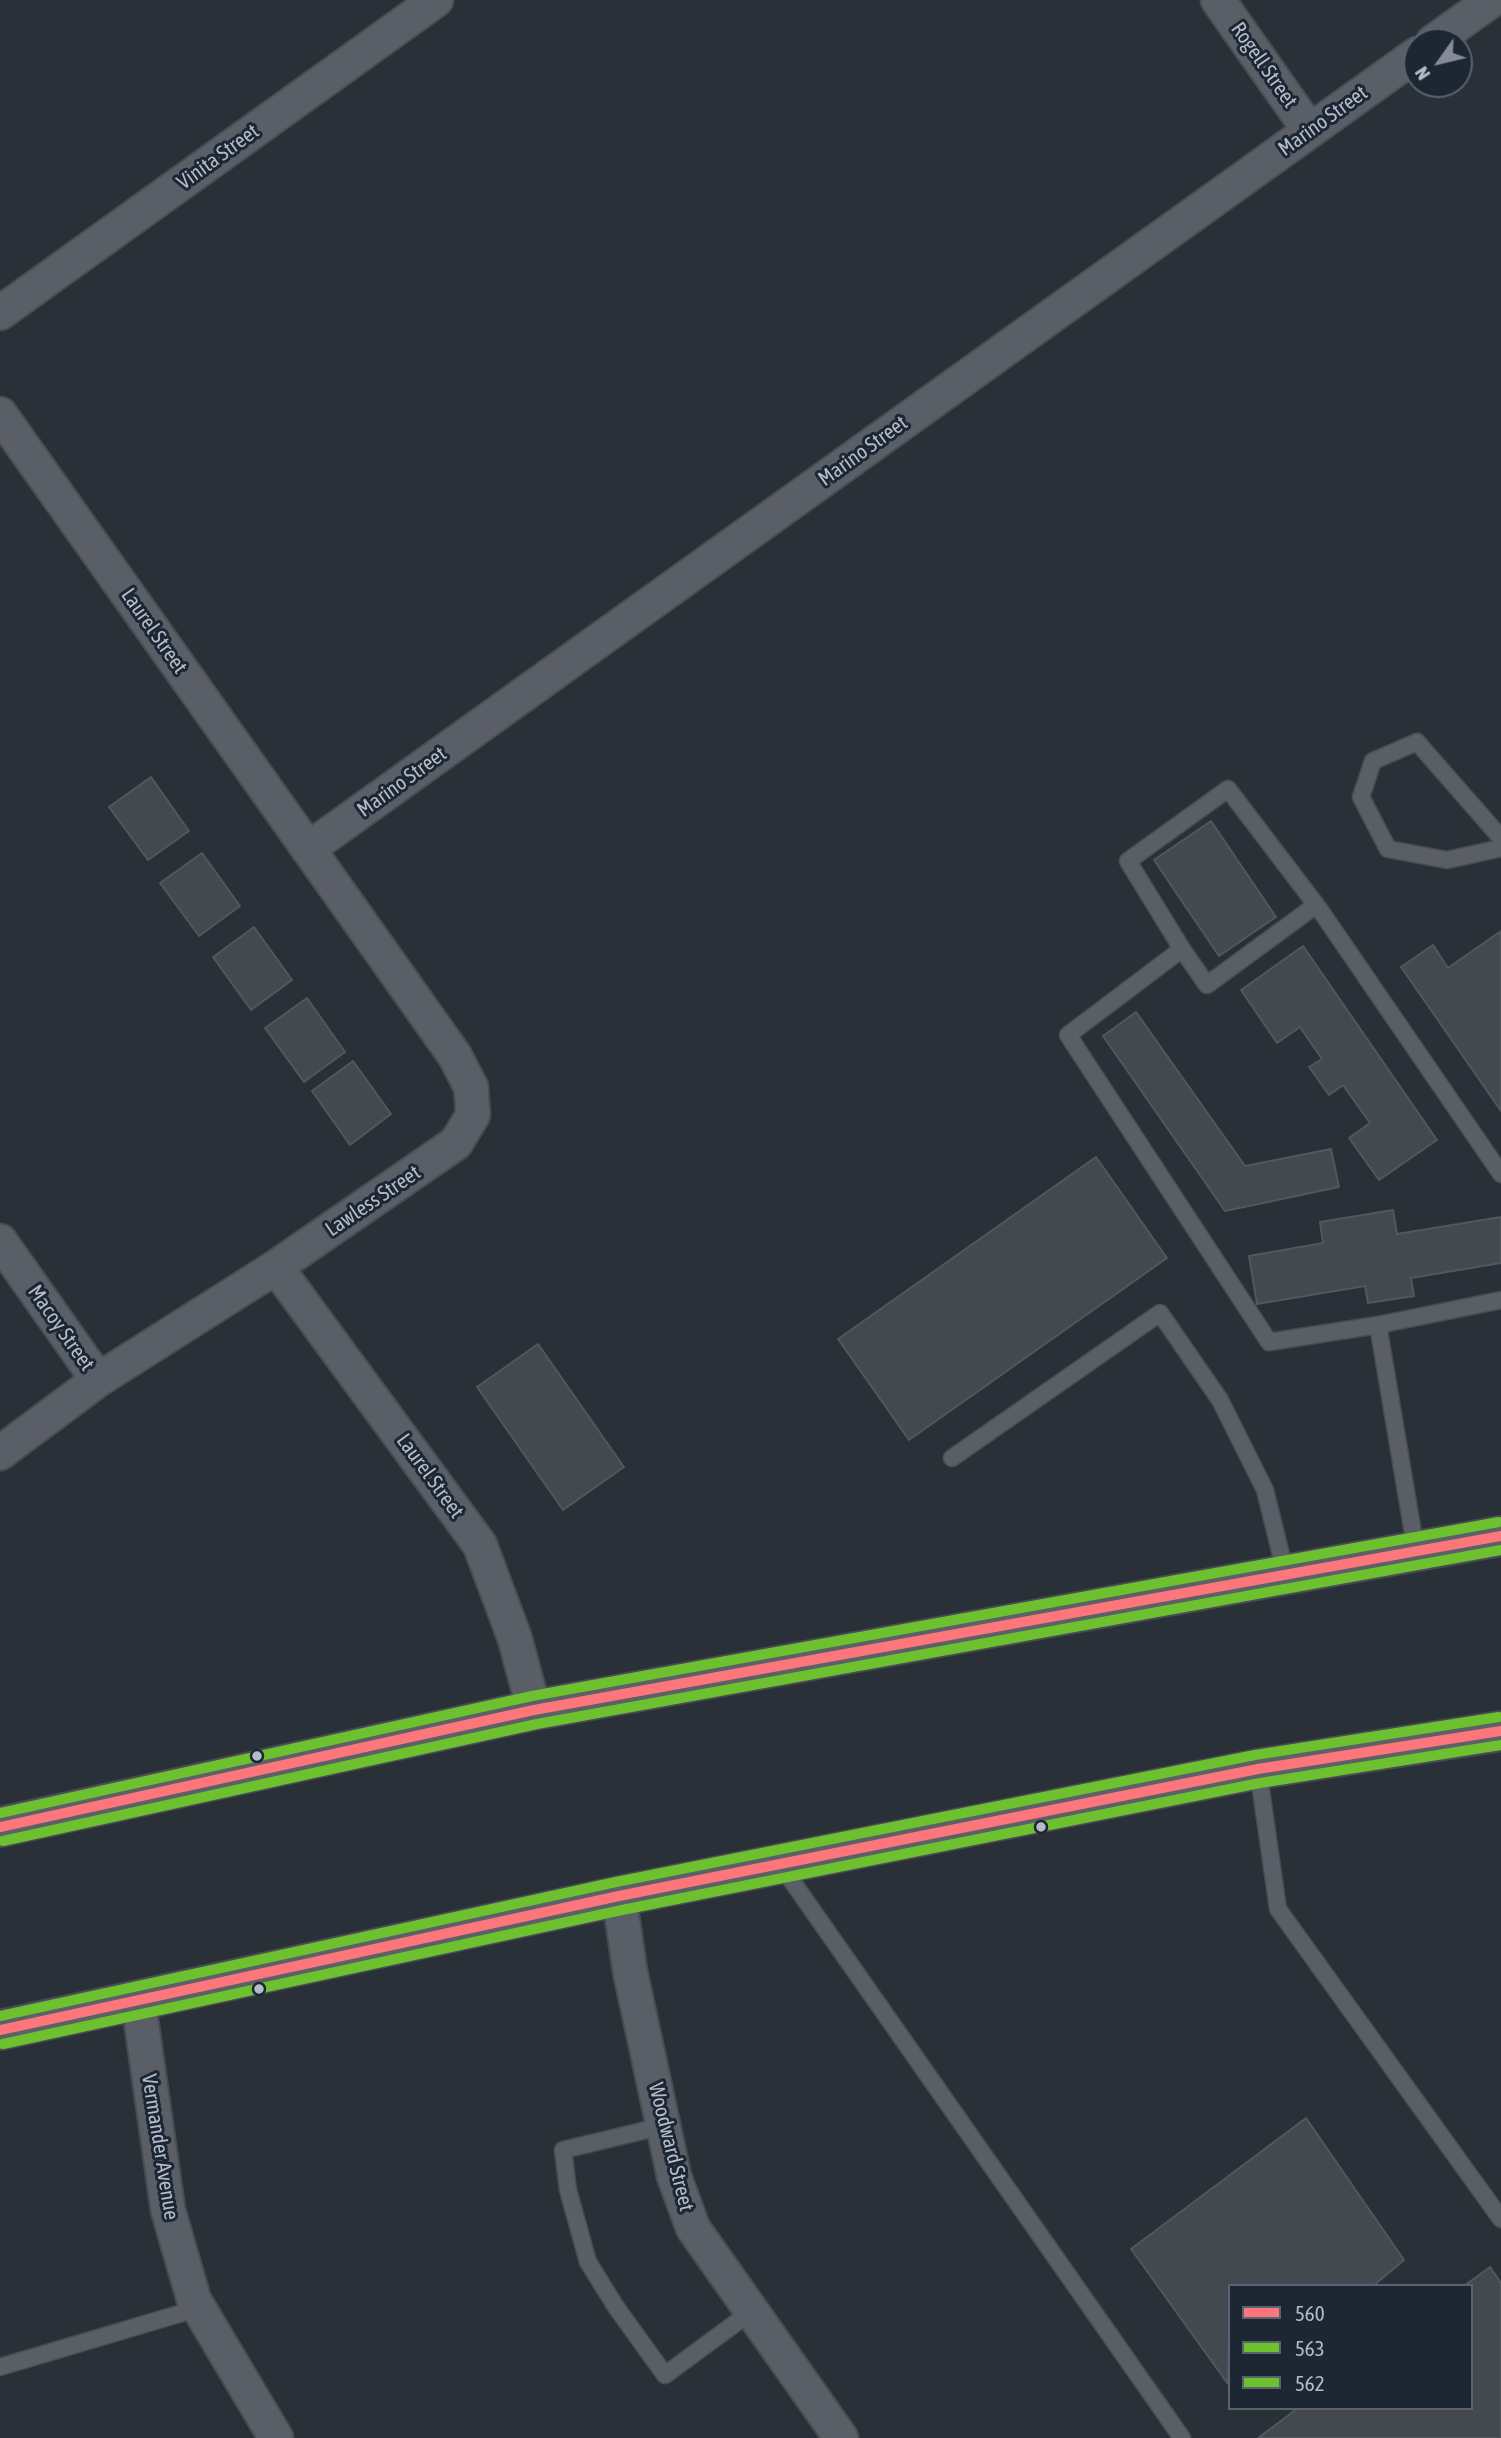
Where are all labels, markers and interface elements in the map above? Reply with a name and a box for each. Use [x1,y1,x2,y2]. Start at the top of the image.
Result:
street label: Rogell Street [1225,17,1303,113]
north arrow [1403,28,1473,98]
text: N [1410,63,1435,84]
street label: Marino Street [1274,80,1372,162]
street label: Vinita Street [172,119,264,195]
street label: Marino Street [814,410,912,492]
street label: Laurel Street [115,584,193,678]
street label: Marino Street [353,741,451,823]
street label: Lawless Street [321,1160,425,1242]
street label: Macoy Street [22,1280,100,1376]
street label: Laurel Street [391,1429,469,1523]
unlabelled marker [250,1749,264,1763]
unlabelled marker [1034,1820,1048,1834]
unlabelled marker [252,1982,266,1996]
street label: Vermander Avenue [136,2072,184,2222]
street label: Woodward Street [643,2080,699,2214]
legend [1228,2284,1473,2410]
text: 560 [1295,2301,1325,2325]
text: 563 [1295,2336,1325,2360]
text: 562 [1295,2371,1325,2395]

